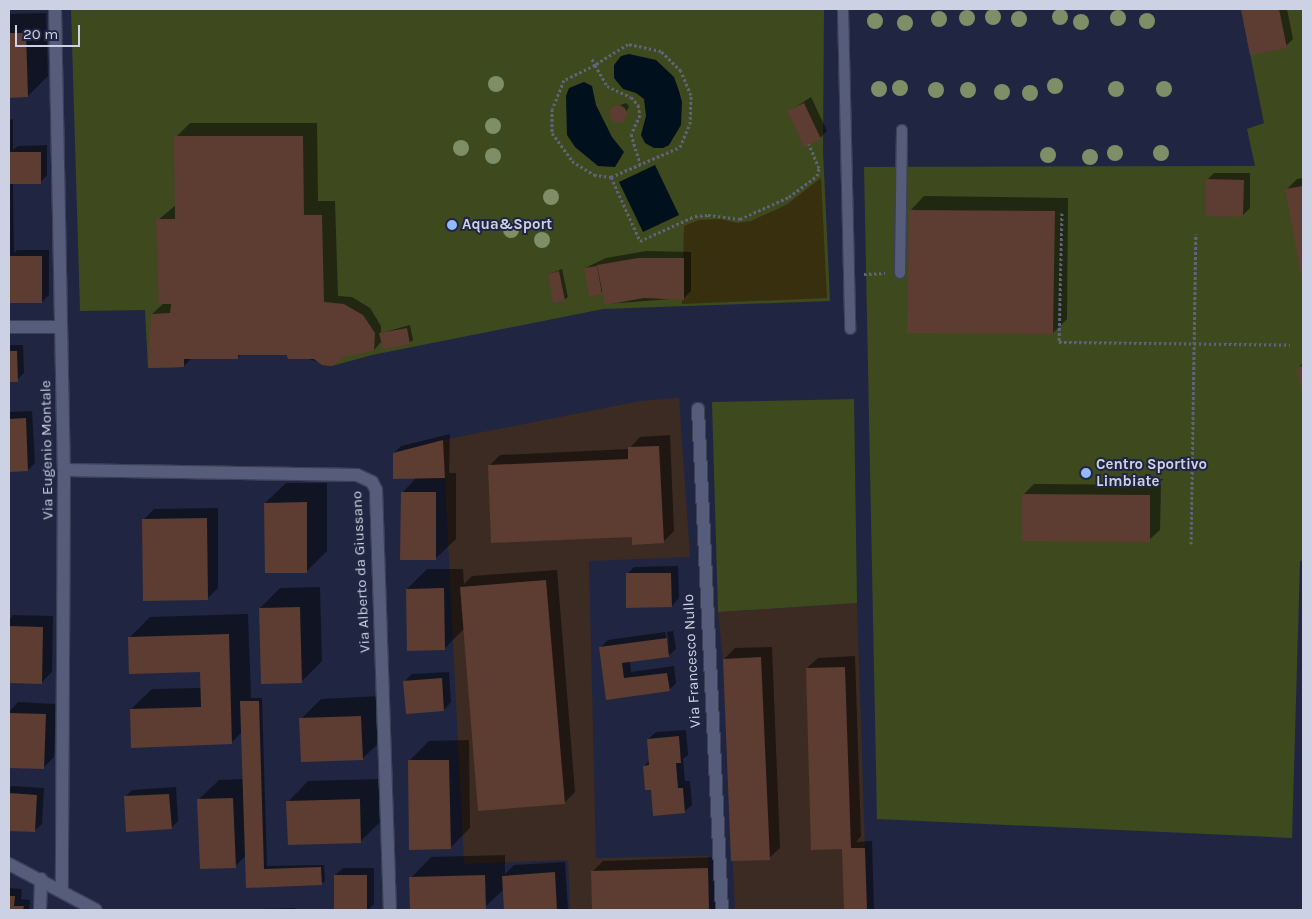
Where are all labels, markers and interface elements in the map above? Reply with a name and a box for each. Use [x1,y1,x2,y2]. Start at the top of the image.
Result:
scale bar [18,15,82,47]
text: 20 m [23,25,58,43]
place label: Aqua&Sport [462,216,552,234]
marker: Aqua&Sport [446,219,458,231]
street label: Via Eugenio Montale [37,380,57,520]
place label: Centro Sportivo Limbiate [1096,455,1207,490]
marker: Centro Sportivo Limbiate [1080,467,1092,479]
street label: Via Alberto da Giussano [348,491,374,653]
street label: Via Francesco Nullo [680,594,704,728]

